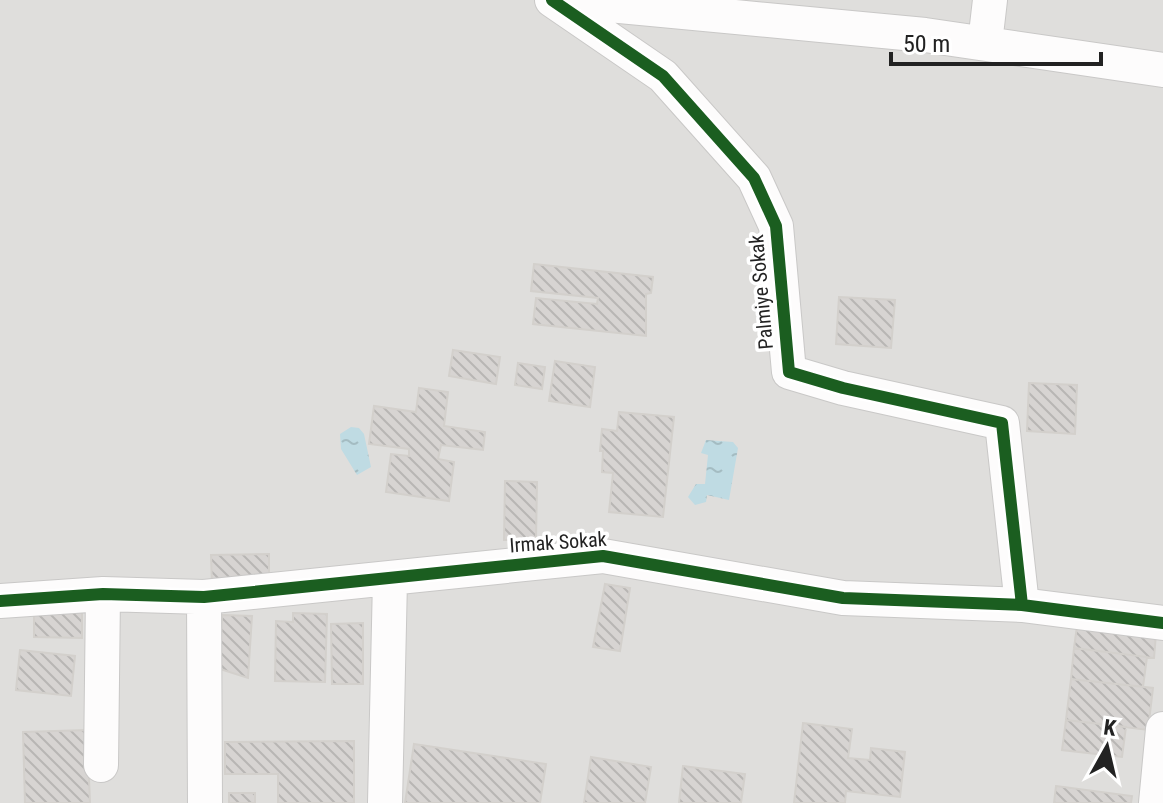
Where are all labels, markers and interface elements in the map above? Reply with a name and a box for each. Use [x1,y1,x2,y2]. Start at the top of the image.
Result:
scale bar [891,16,1101,66]
text: 50 m [903,30,950,58]
street label: Palmiye Sokak [744,234,778,350]
street label: Irmak Sokak [509,527,607,557]
north arrow [1067,707,1147,787]
text: K [1102,714,1118,741]

